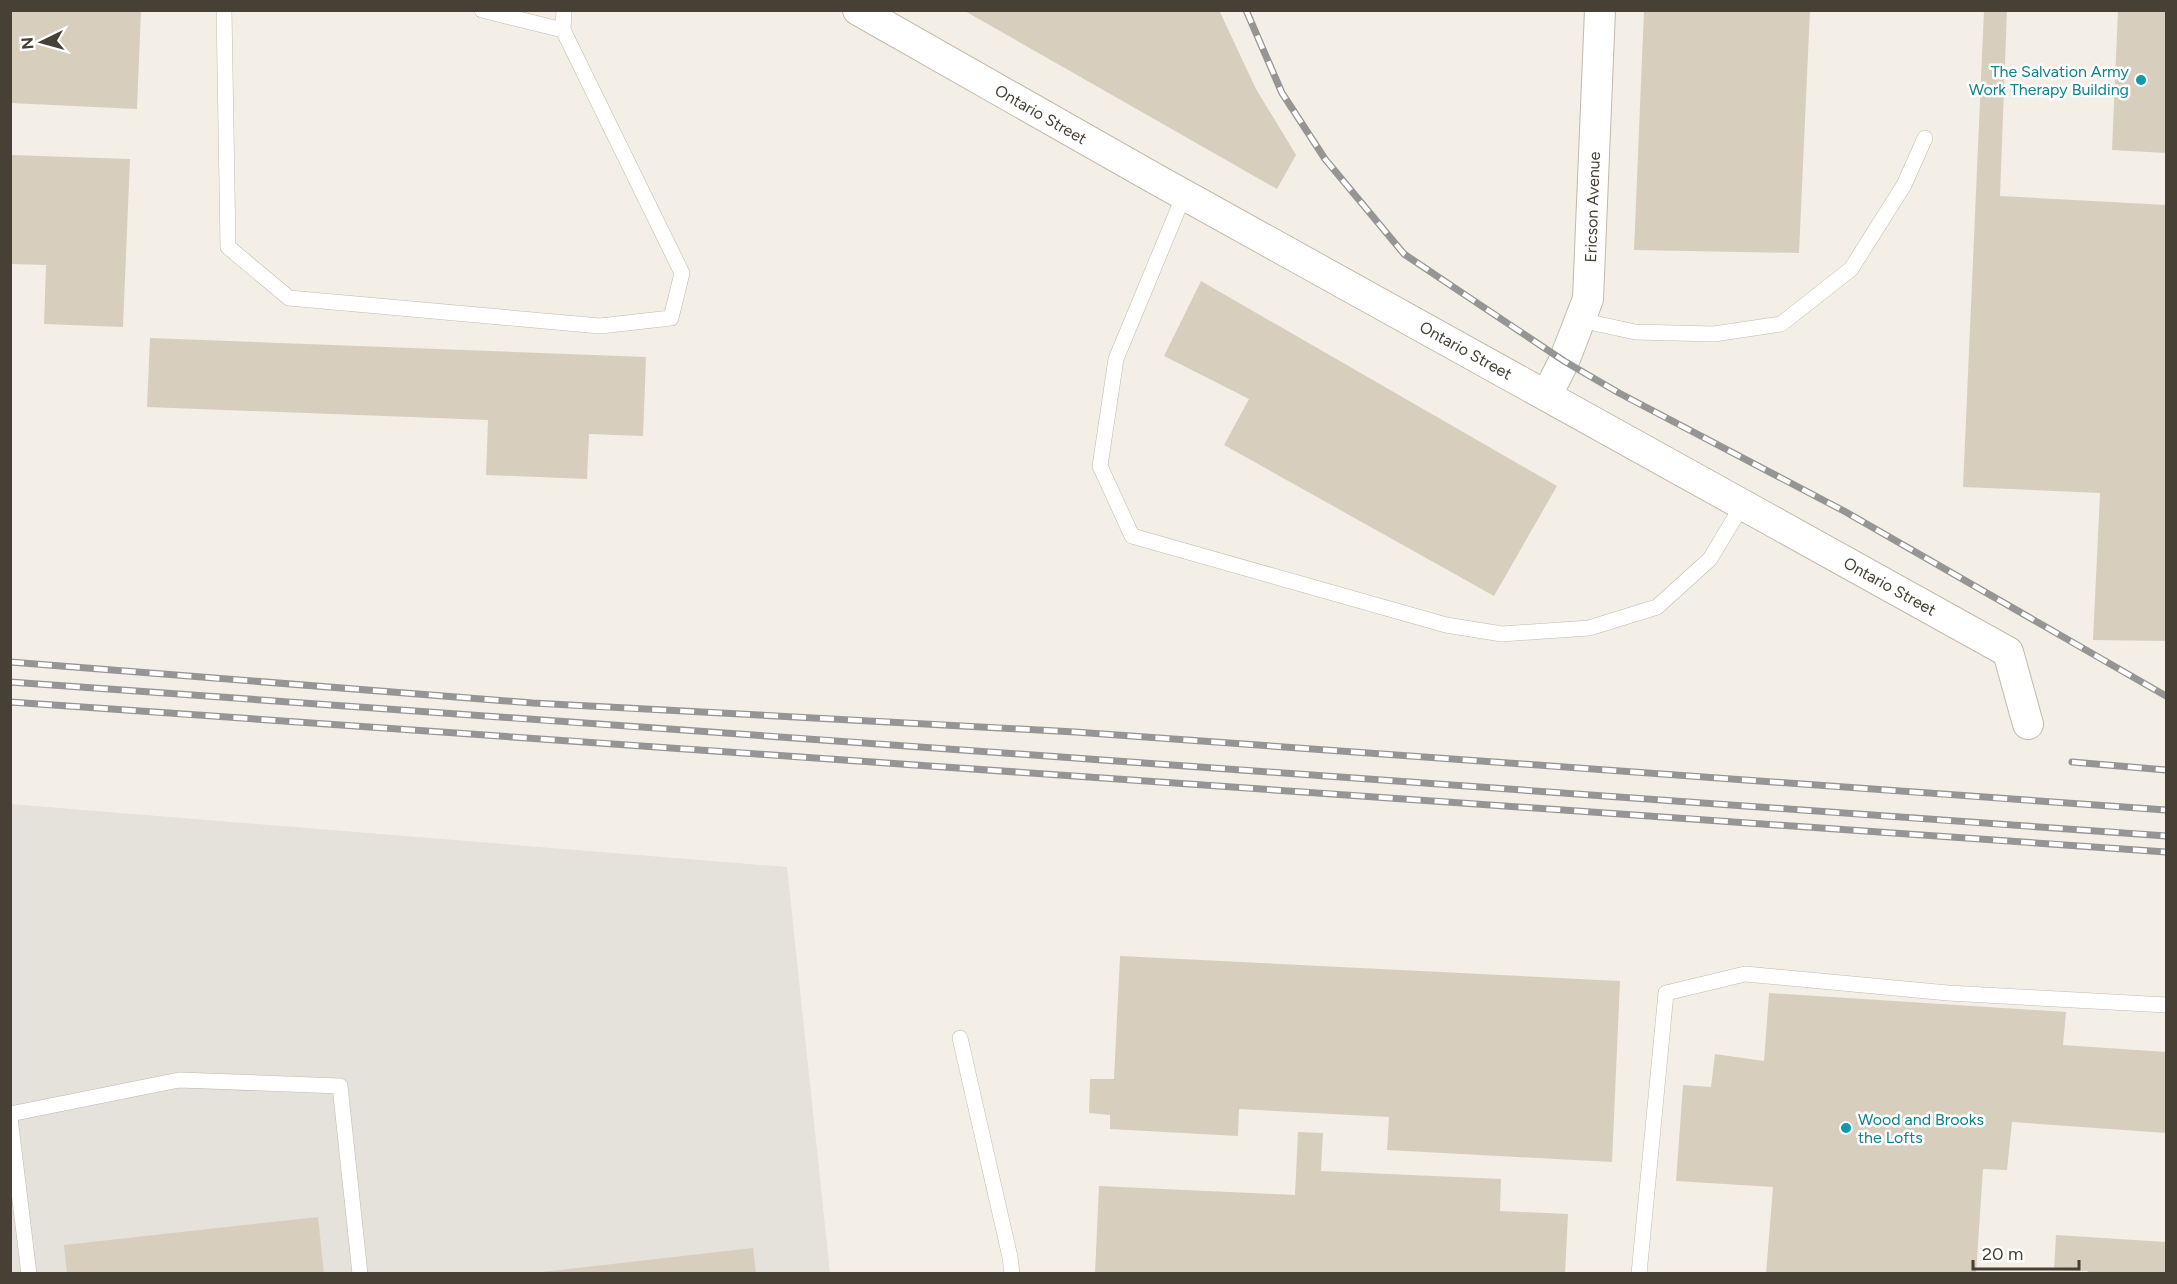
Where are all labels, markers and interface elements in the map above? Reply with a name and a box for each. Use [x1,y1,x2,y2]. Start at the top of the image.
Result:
north arrow [12,12,72,72]
text: N [18,36,38,50]
place label: The Salvation Army Work Therapy Building [1969,62,2130,99]
marker: The Salvation Army Work Therapy Building [2134,73,2148,87]
street label: Ontario Street [992,81,1090,148]
street label: Ericson Avenue [1581,151,1604,263]
street label: Ontario Street [1416,317,1515,384]
street label: Ontario Street [1840,553,1939,620]
place label: Wood and Brooks the Lofts [1858,1110,1984,1147]
marker: Wood and Brooks the Lofts [1839,1121,1853,1135]
scale bar [1973,1233,2080,1271]
text: 20 m [1982,1243,2023,1265]

